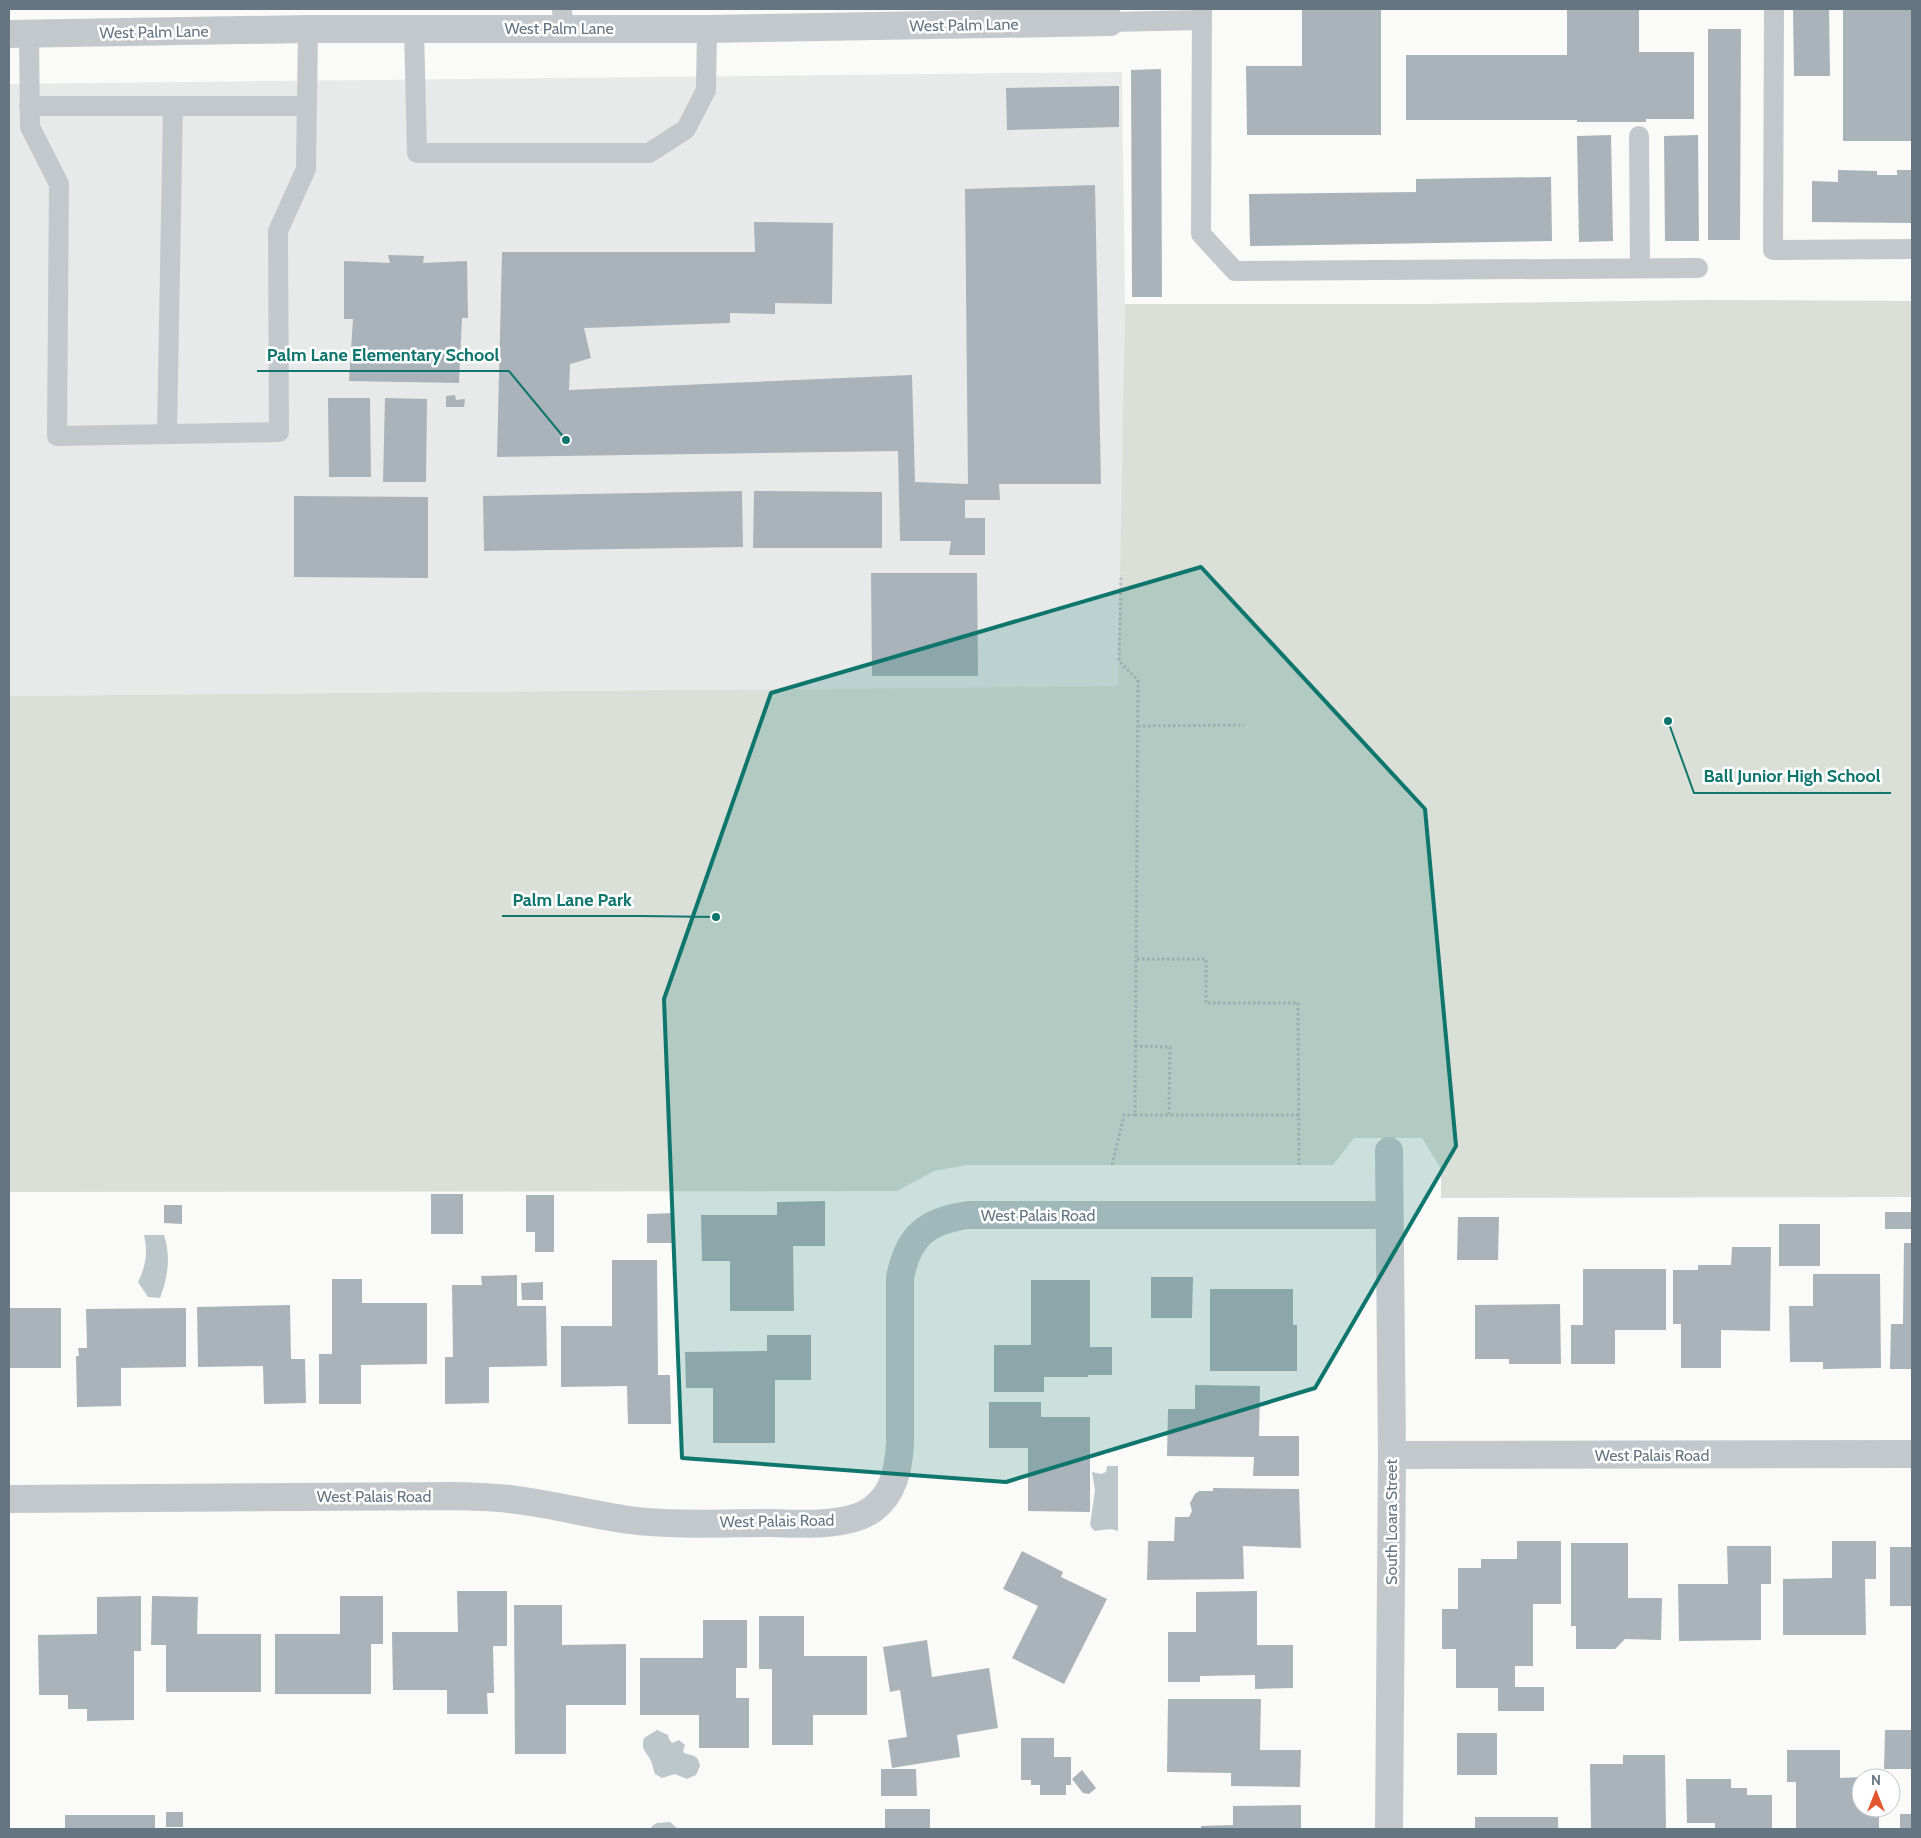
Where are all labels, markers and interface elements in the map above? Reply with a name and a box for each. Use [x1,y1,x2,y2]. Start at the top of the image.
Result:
street label: West Palm Lane [909,15,1019,35]
street label: West Palm Lane [504,19,614,38]
street label: West Palm Lane [99,22,209,42]
callout: Palm Lane Elementary School [257,338,509,371]
text: Palm Lane Elementary School [267,344,500,366]
callout: Ball Junior High School [1694,760,1891,793]
text: Ball Junior High School [1703,765,1881,787]
callout: Palm Lane Park [502,883,642,916]
text: Palm Lane Park [512,889,632,911]
street label: West Palais Road [981,1206,1095,1225]
street label: West Palais Road [1595,1446,1709,1465]
street label: South Loara Street [1382,1458,1401,1585]
street label: West Palais Road [317,1487,431,1506]
street label: West Palais Road [719,1511,835,1531]
north arrow [1851,1768,1901,1818]
text: N [1871,1771,1881,1789]

